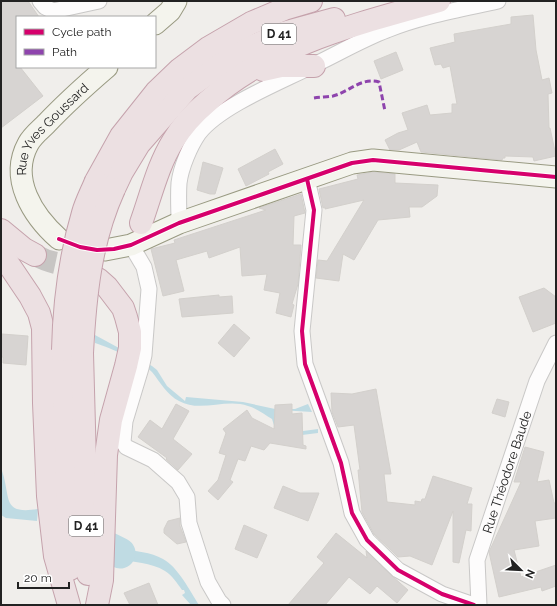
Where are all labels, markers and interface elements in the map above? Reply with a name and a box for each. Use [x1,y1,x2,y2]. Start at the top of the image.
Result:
legend [16,16,156,68]
road number: D 41 [262,24,296,44]
text: Cycle path [52,25,111,39]
text: Path [52,45,77,59]
street label: Rue Yves Goussard [14,80,91,176]
street label: Rue Théodore Baude [479,408,534,535]
road number: D 41 [69,516,103,536]
north arrow [501,550,541,590]
scale bar [18,564,69,590]
text: N [522,567,537,580]
text: 20 m [24,571,52,585]

